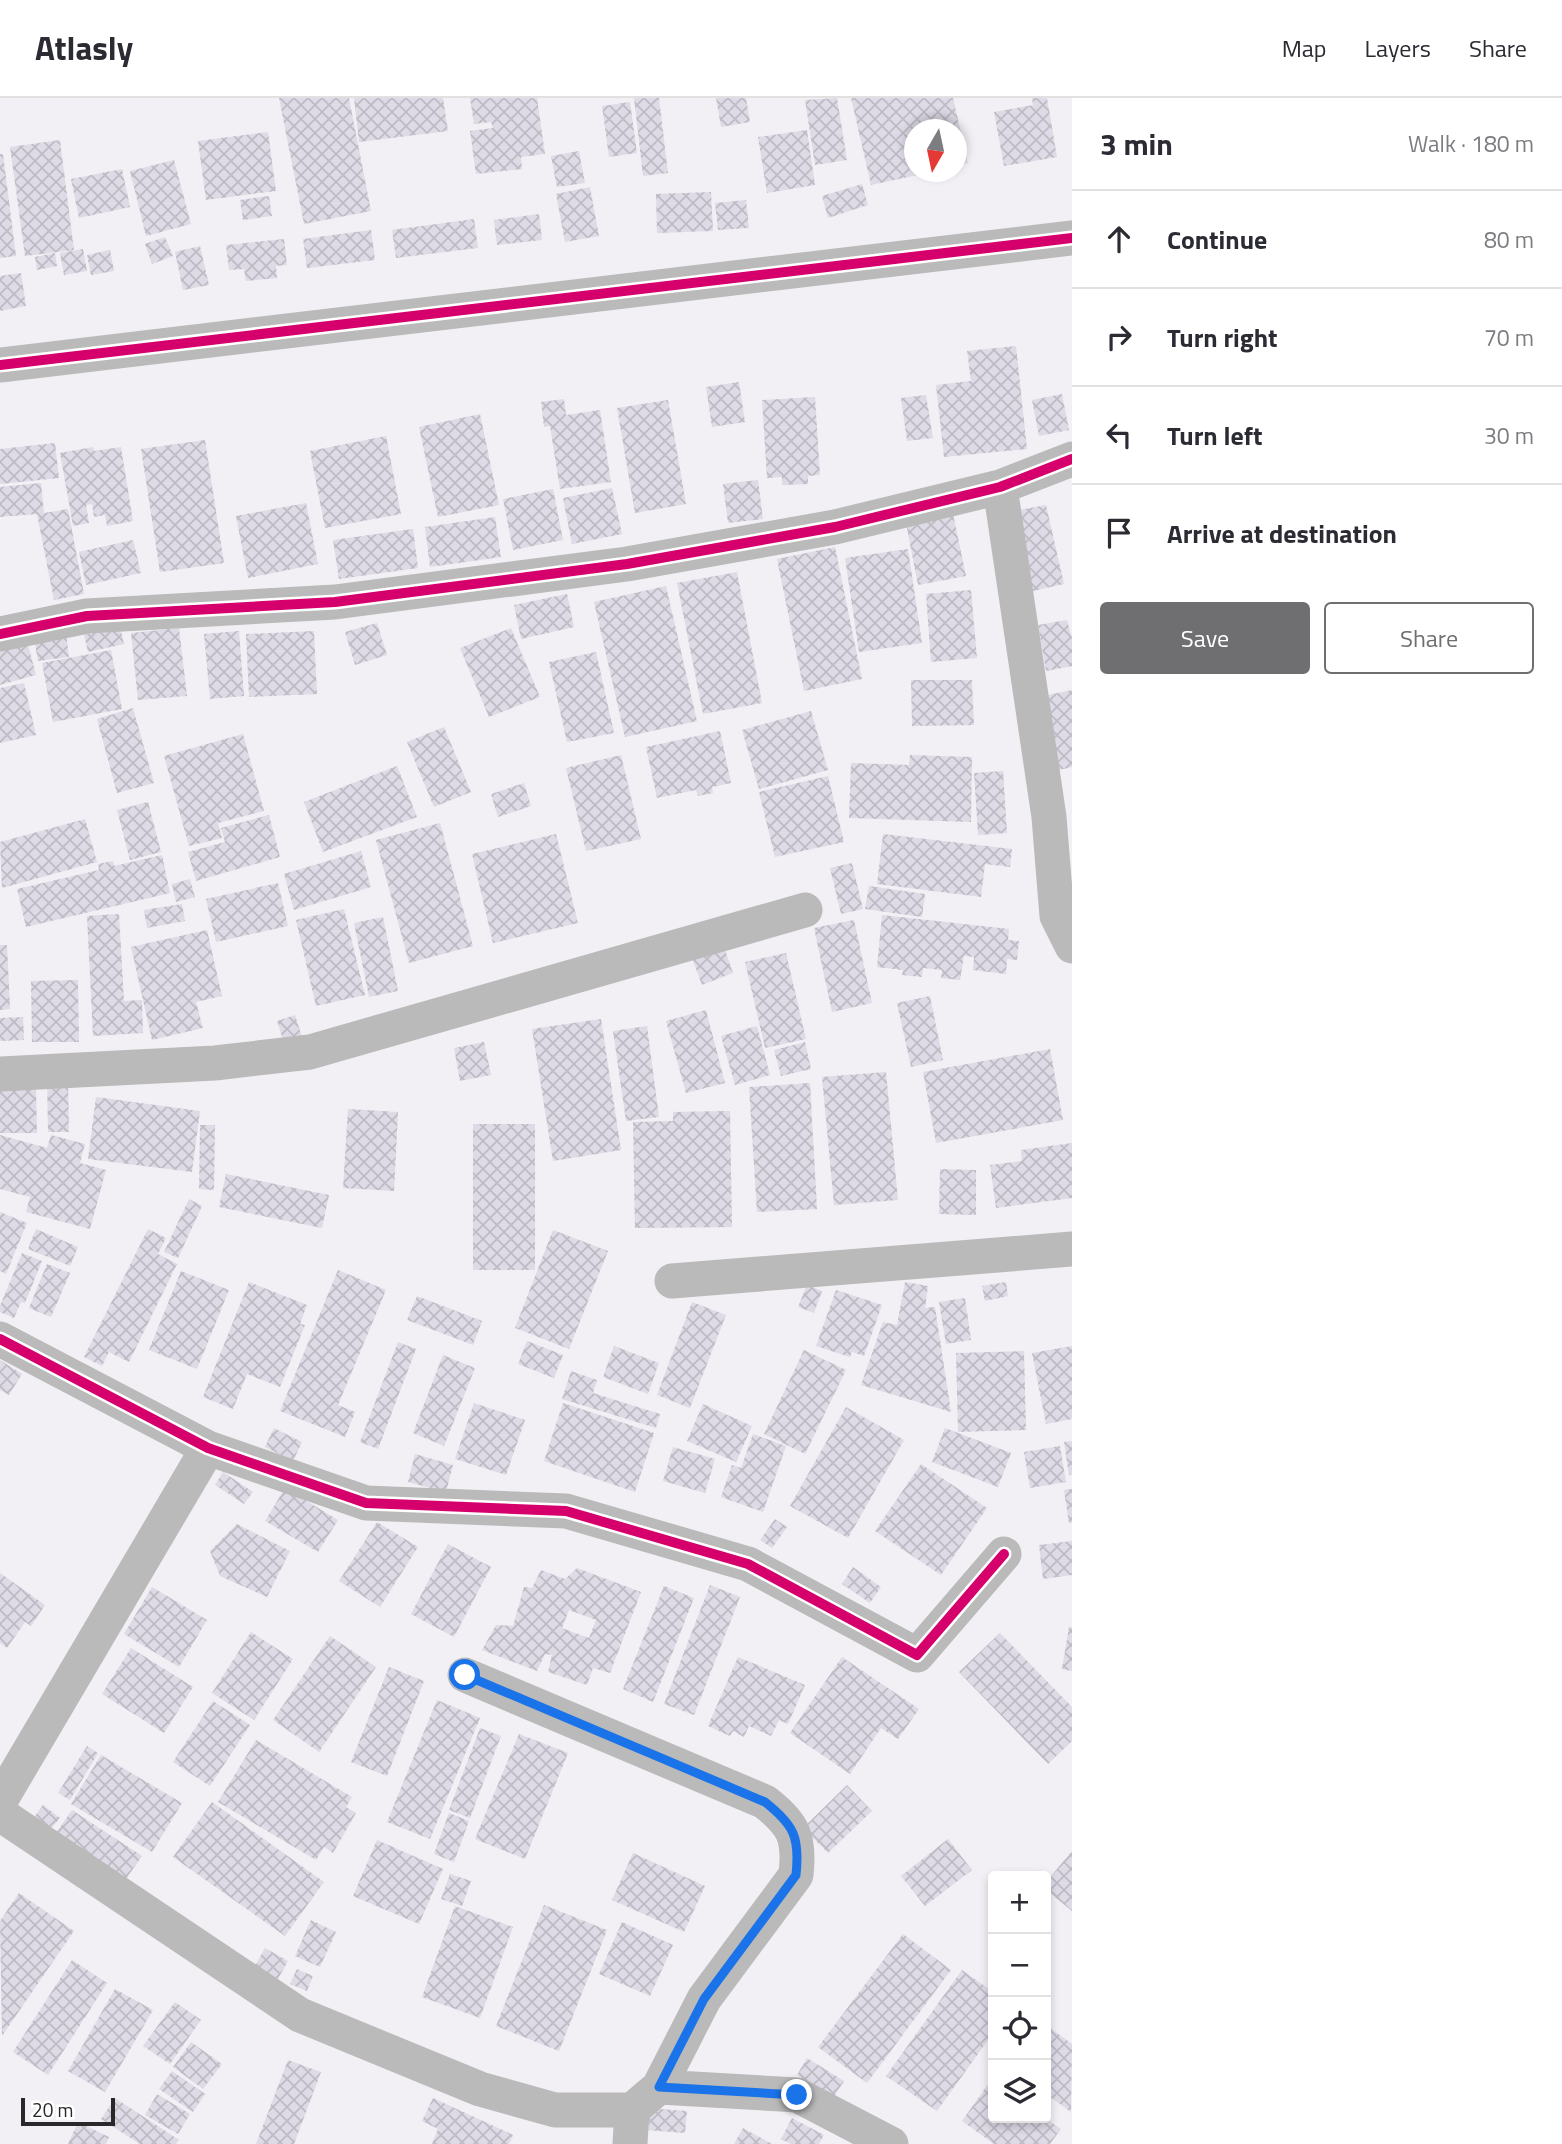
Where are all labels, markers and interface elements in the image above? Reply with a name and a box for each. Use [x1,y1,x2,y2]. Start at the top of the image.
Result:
text: Atlasly [35,23,133,73]
text: Map [1282,30,1327,66]
text: Layers [1365,30,1431,66]
text: Share [1469,30,1527,66]
north arrow [904,119,967,182]
text: 3 min [1100,121,1173,167]
text: Walk · 180 m [1408,126,1534,161]
icon: ahead [1100,220,1138,258]
text: Continue [1167,220,1267,259]
text: 80 m [1484,222,1534,257]
icon: right [1100,318,1138,356]
text: Turn right [1167,318,1278,357]
text: 70 m [1484,320,1534,355]
icon: left [1100,416,1138,454]
text: Turn left [1167,416,1262,455]
text: 30 m [1484,418,1534,453]
icon: arrive [1100,514,1138,552]
text: Arrive at destination [1167,514,1397,553]
button: Save [1100,602,1310,674]
button: Share [1324,602,1534,674]
route start [449,1659,480,1690]
map controls [988,1871,1051,2123]
button: + [988,1871,1051,1934]
button: − [988,1934,1051,1997]
button: locate [988,1997,1051,2060]
button: layers [988,2060,1051,2123]
route end [781,2079,812,2110]
scale bar [21,2095,116,2127]
text: 20 m [32,2095,73,2124]

